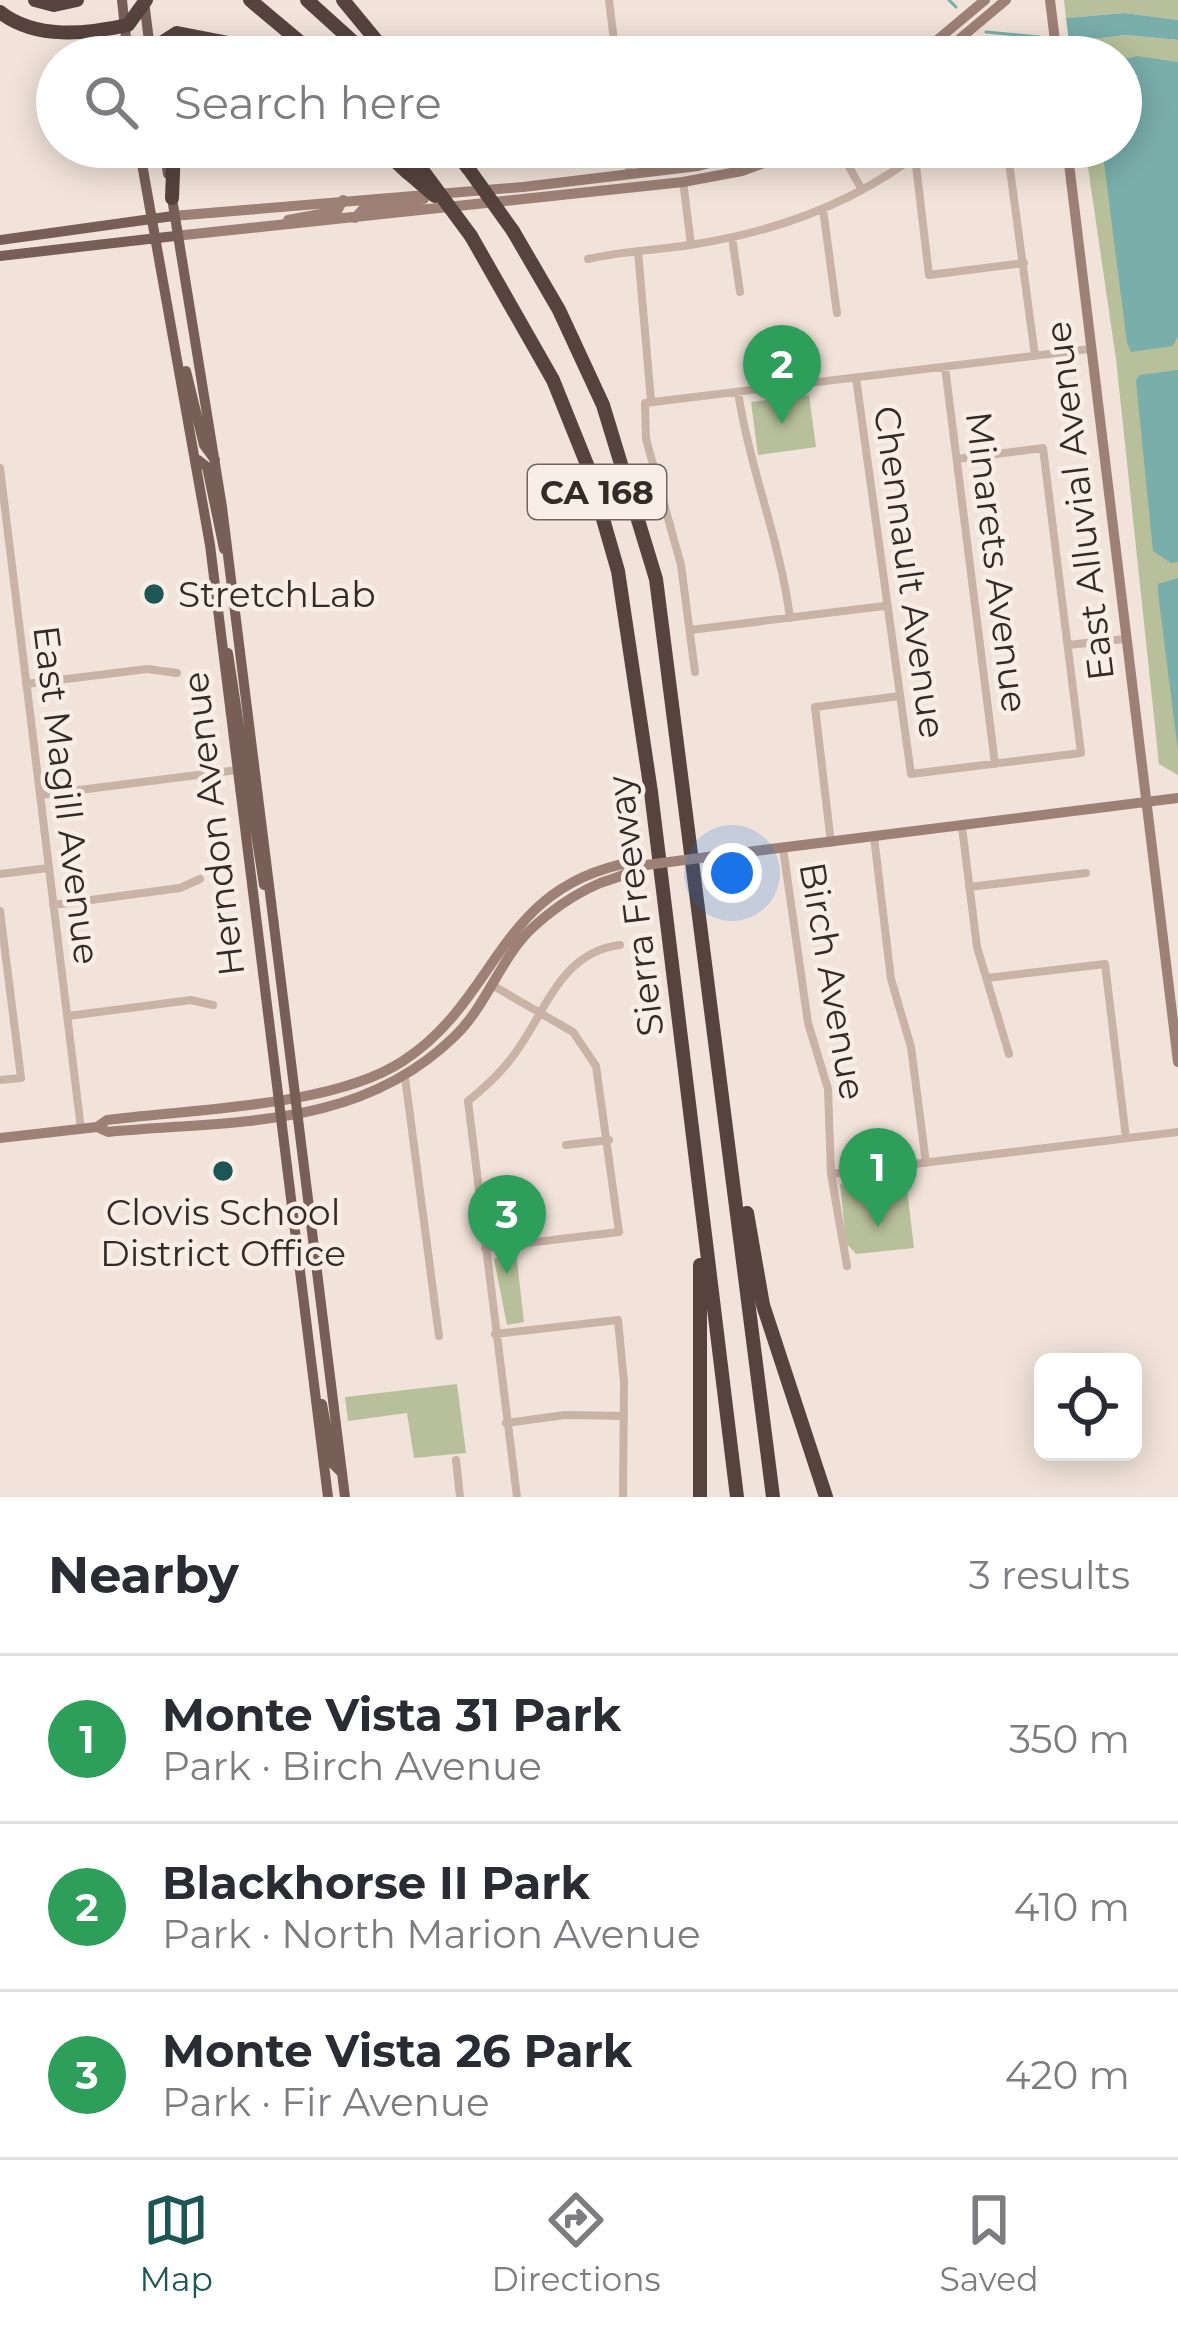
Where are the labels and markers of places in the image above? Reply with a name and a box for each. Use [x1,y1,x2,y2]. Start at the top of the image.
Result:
pin: 2 [743,325,821,424]
place label: StretchLab [178,572,376,616]
marker: StretchLab [141,581,167,607]
pin: 1 [839,1128,917,1227]
marker: Clovis School District Office [210,1158,236,1184]
pin: 3 [468,1175,546,1274]
place label: Clovis School District Office [100,1190,346,1275]

